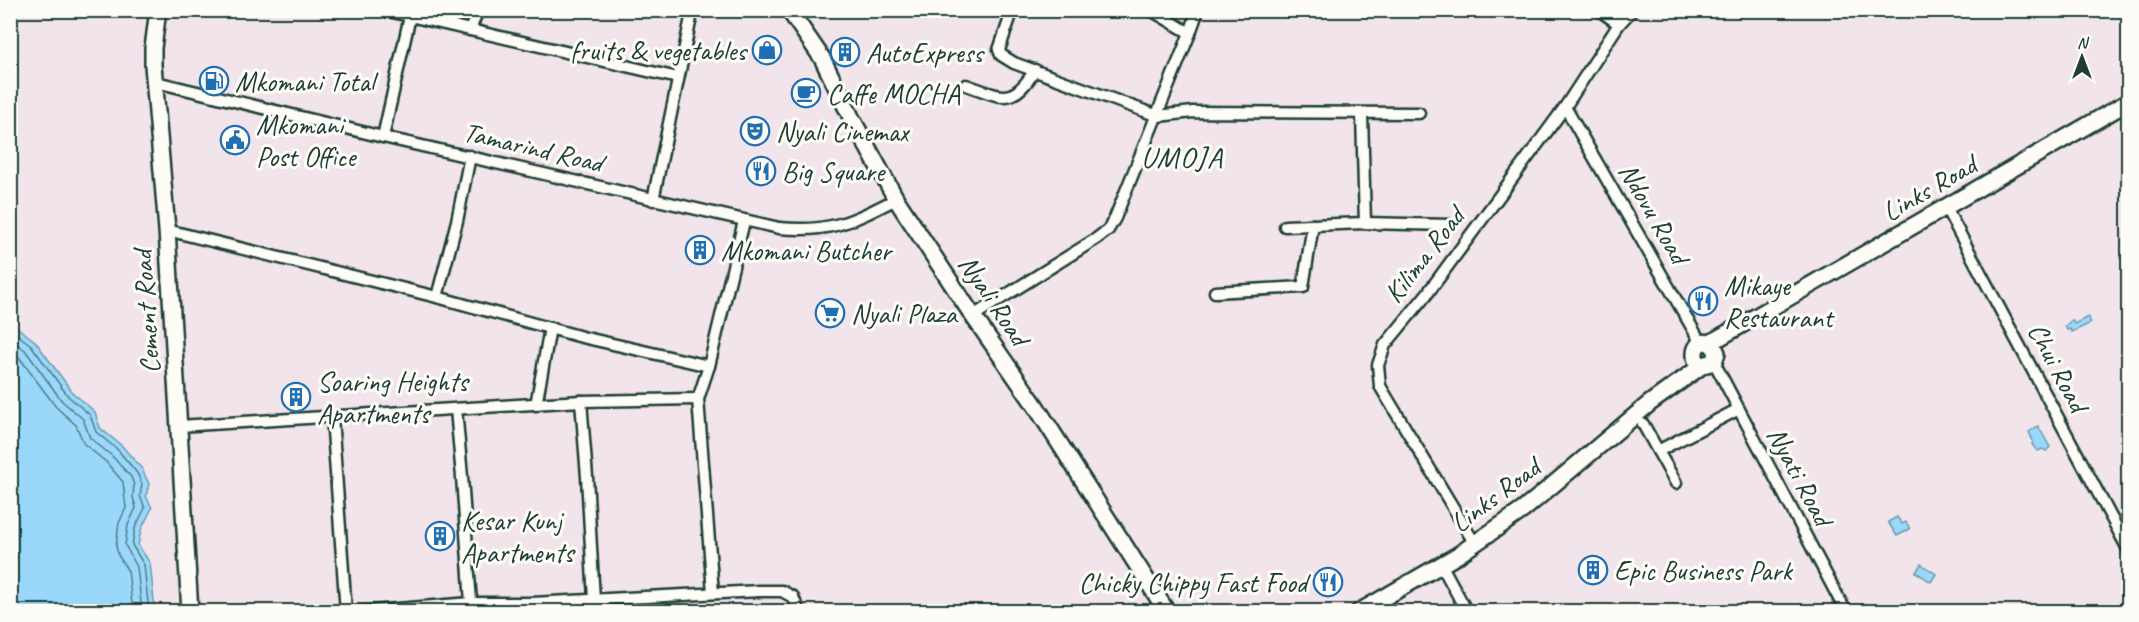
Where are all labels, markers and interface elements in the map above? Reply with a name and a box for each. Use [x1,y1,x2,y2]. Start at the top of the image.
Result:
north arrow [2052,27,2112,87]
place label: fruits & vegetables [570,33,748,68]
text: N [2077,33,2090,53]
shop icon: fruits & vegetables [751,34,783,66]
place label: AutoExpress [866,35,985,70]
building icon: AutoExpress [829,36,861,68]
place label: Mkomani Total [235,64,379,99]
fuel station icon: Mkomani Total [198,65,230,97]
place label: Caffe MOCHA [827,76,961,111]
cafe icon: Caffe MOCHA [790,77,822,109]
place label: Mkomani Post Office [256,107,357,174]
street label: Tamarind Road [460,114,610,181]
place label: Nyali Cinemax [776,114,911,149]
theatre icon: Nyali Cinemax [739,115,771,147]
public building icon: Mkomani Post Office [219,124,251,156]
district label: UMOJA [1141,138,1224,176]
street label: Links Road [1876,145,1986,229]
place label: Big Square [782,154,886,189]
restaurant icon: Big Square [745,155,777,187]
street label: Ndovu Road [1611,156,1699,273]
street label: Kilima Road [1376,197,1475,310]
place label: Mkomani Butcher [721,233,894,268]
building icon: Mkomani Butcher [684,234,716,266]
street label: Cement Road [124,245,168,375]
street label: Nyali Road [951,248,1039,356]
place label: Mikaye Restaurant [1724,268,1835,335]
restaurant icon: Mikaye Restaurant [1687,285,1719,317]
place label: Nyali Plaza [851,296,959,331]
supermarket icon: Nyali Plaza [814,297,846,329]
street label: Chui Road [2020,317,2098,421]
place label: Soaring Heights Apartments [317,364,470,431]
building icon: Soaring Heights Apartments [280,381,312,413]
street label: Nyati Road [1759,421,1842,535]
street label: Links Road [1443,448,1550,540]
place label: Kesar Kunj Apartments [461,503,576,570]
building icon: Kesar Kunj Apartments [424,520,456,552]
place label: Epic Business Park [1614,553,1793,588]
building icon: Epic Business Park [1577,554,1609,586]
place label: Chicky Chippy Fast Food [1079,565,1311,600]
restaurant icon: Chicky Chippy Fast Food [1312,566,1344,598]

